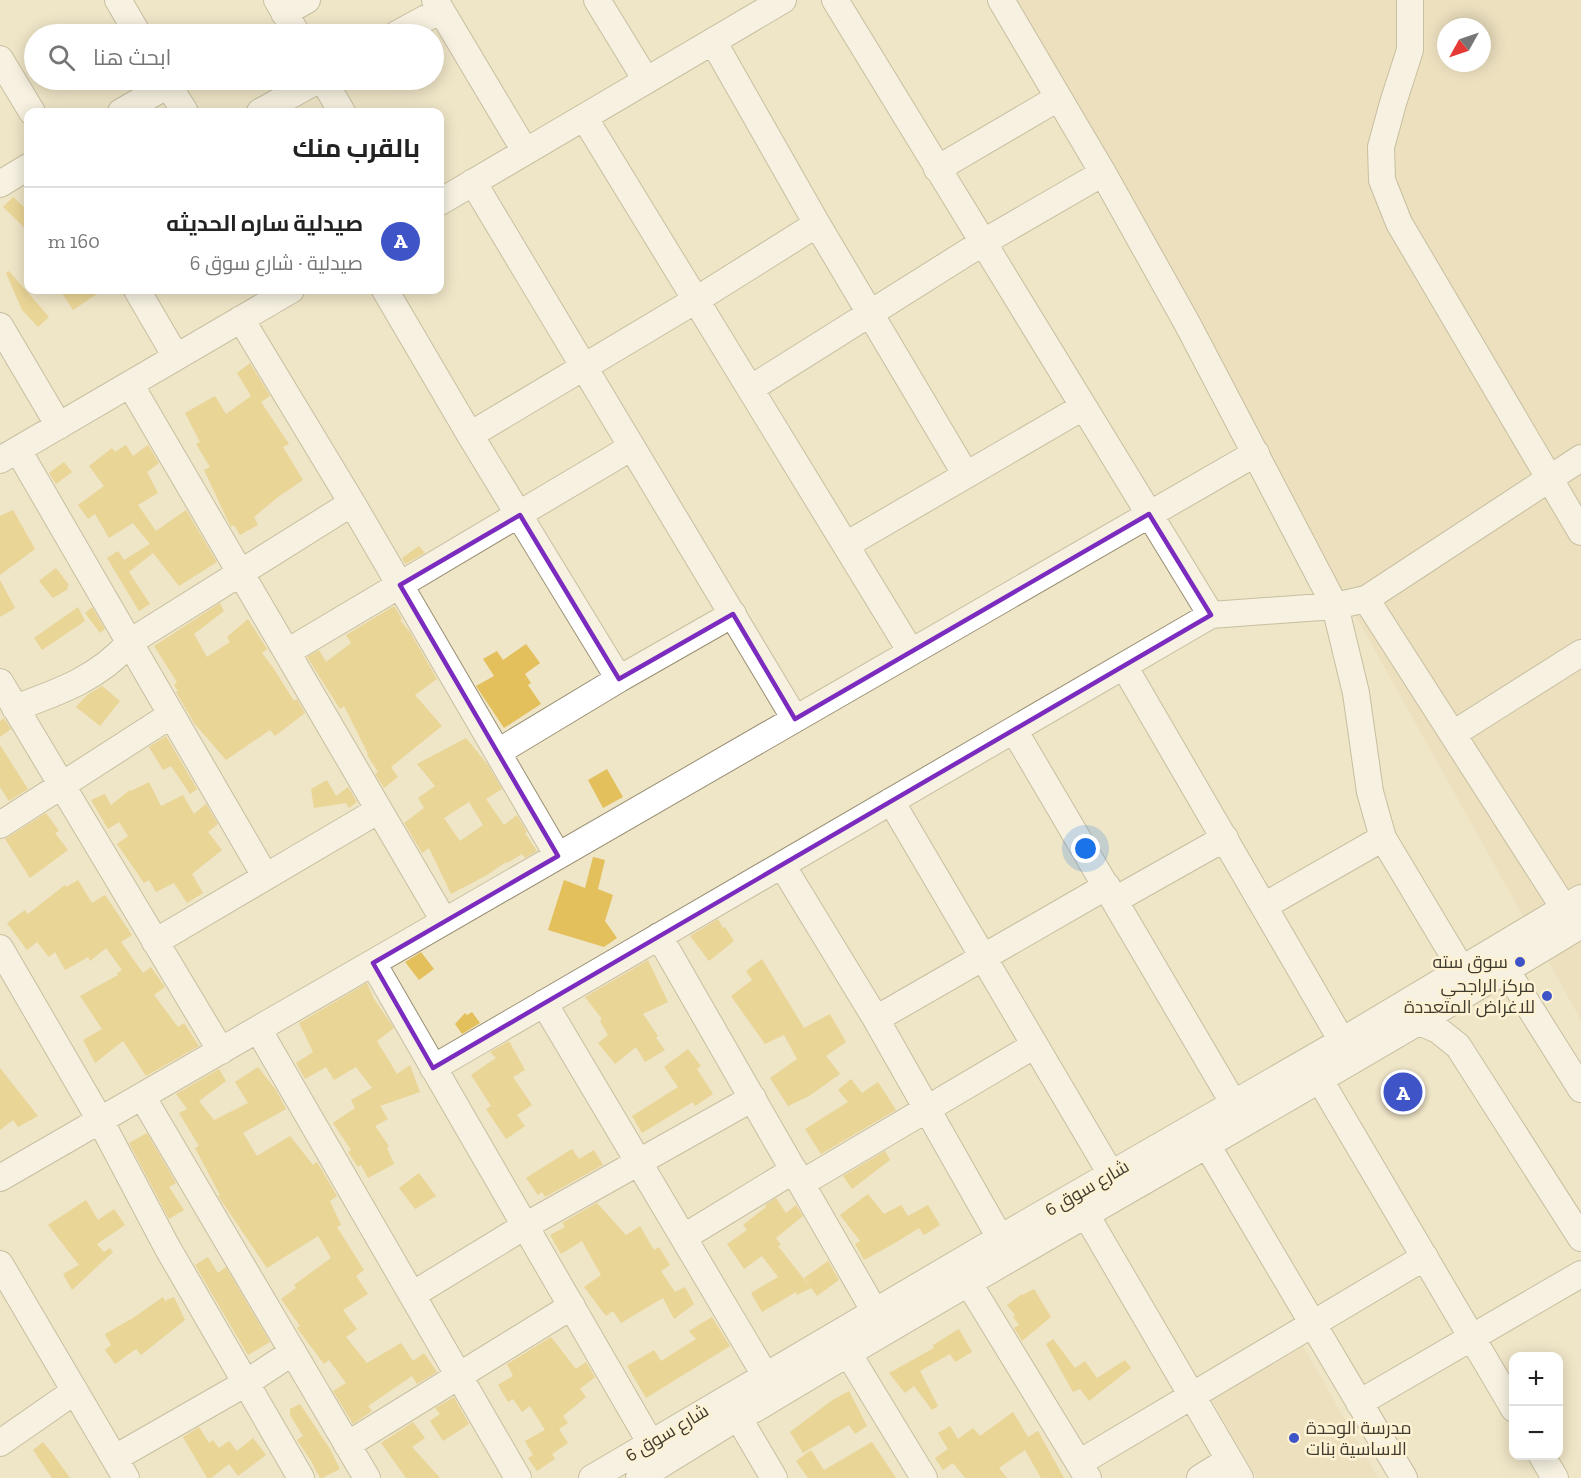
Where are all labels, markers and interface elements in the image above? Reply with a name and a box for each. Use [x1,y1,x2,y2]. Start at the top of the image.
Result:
north arrow [1437,18,1491,72]
search box [24,24,444,90]
icon: search [45,41,78,74]
text: ابحث هنا [93,44,172,71]
text: بالقرب منك [292,132,420,164]
text: صيدلية ساره الحديثه [166,210,363,237]
text: 160 m [48,229,100,253]
text: A [394,229,407,253]
text: صيدلية · شارع سوق 6 [190,251,363,275]
your location [1071,834,1100,863]
place label: سوق سته [1433,951,1508,974]
marker: سوق سته [1513,955,1527,969]
place label: مركز الراجحي للاغراض المتعددة [1404,975,1535,1018]
marker: مركز الراجحي للاغراض المتعددة [1540,989,1554,1003]
pin: A [1384,1070,1422,1114]
street label: شارع سوق 6 [1041,1155,1133,1222]
map controls [1509,1352,1563,1460]
button: + [1509,1352,1563,1406]
street label: شارع سوق 6 [621,1400,713,1467]
button: − [1509,1406,1563,1460]
place label: مدرسة الوحدة الاساسية بنات [1306,1417,1412,1460]
marker: مدرسة الوحدة الاساسية بنات [1287,1431,1301,1445]

